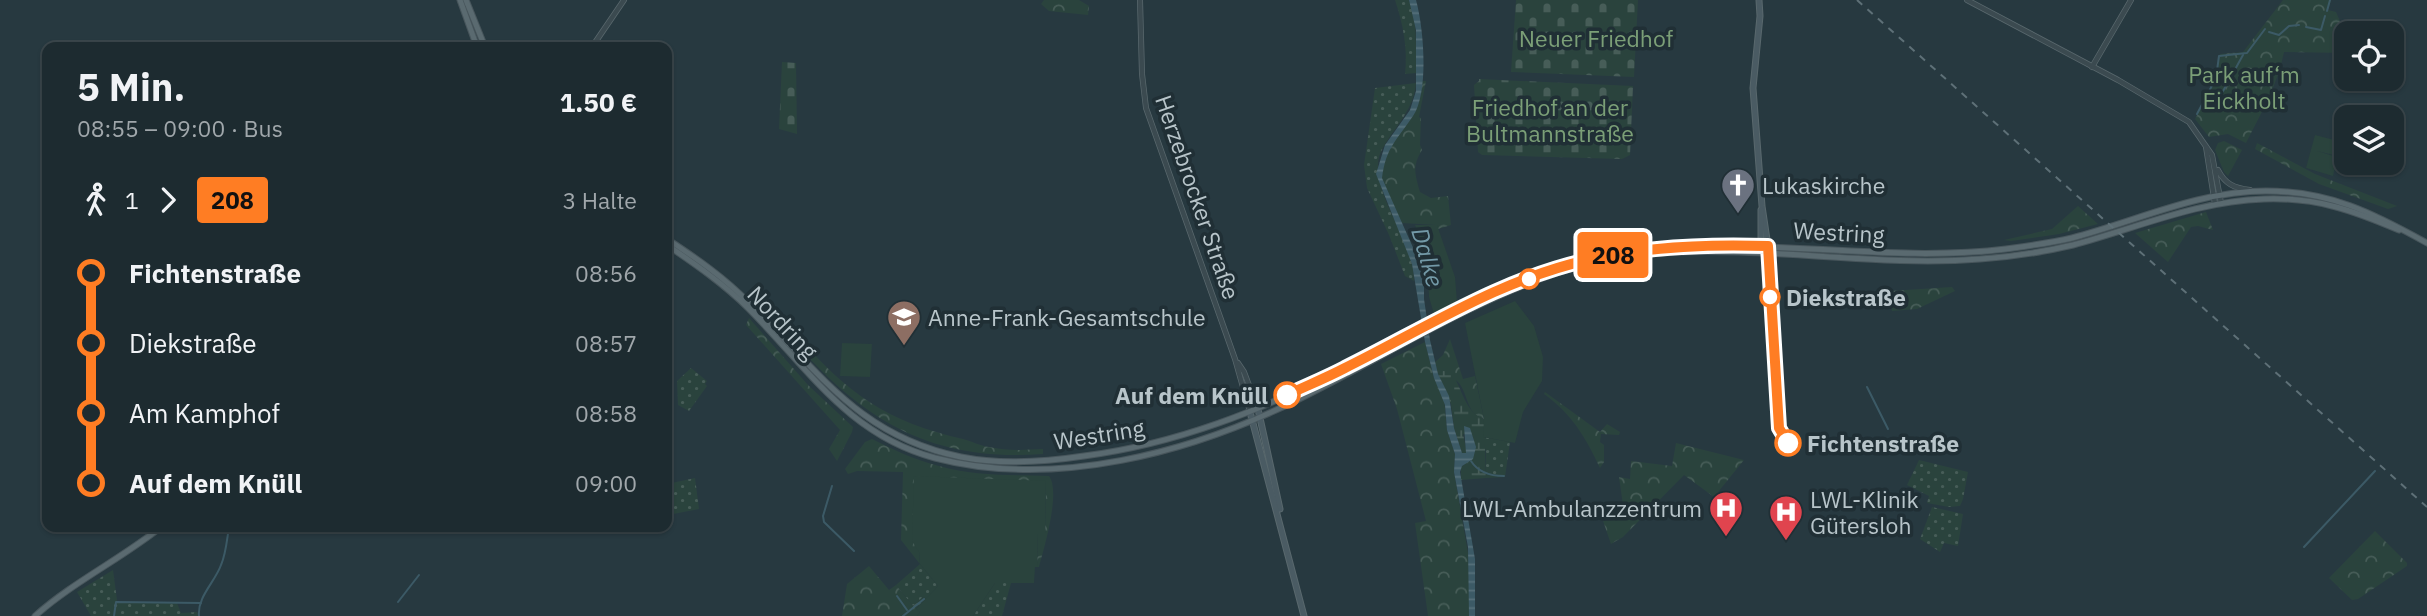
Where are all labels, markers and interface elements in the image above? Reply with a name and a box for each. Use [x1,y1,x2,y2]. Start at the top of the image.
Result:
map controls [2334,21,2404,175]
button: locate [2334,21,2404,91]
park label: Neuer Friedhof [1519,23,1673,53]
park label: Park auf‘m Eickholt [2188,59,2300,115]
text: 5 Min. [77,62,185,111]
text: 1.50 € [560,85,637,119]
street label: Herzebrocker Straße [1149,91,1247,303]
park label: Friedhof an der Bultmannstraße [1466,92,1634,148]
button: layers [2334,105,2404,175]
text: 08:55 – 09:00 · Bus [77,113,283,143]
church icon: Lukaskirche [1719,166,1757,215]
place label: Lukaskirche [1762,170,1885,200]
icon: walk [77,181,115,219]
icon: forward [149,181,187,219]
text: 208 [211,184,254,216]
text: 1 [125,185,139,215]
text: 3 Halte [562,185,637,215]
street label: Westring [1793,215,1885,249]
water label: Dalke [1404,224,1452,290]
line badge: 208 [1573,232,1653,278]
text: 208 [1591,239,1635,271]
text: Fichtenstraße [129,256,301,290]
text: 08:56 [575,258,637,288]
unlabelled marker [1519,269,1539,289]
street label: Nordring [741,279,825,365]
place label: Diekstraße [1786,282,1906,312]
marker: Diekstraße [1760,287,1780,307]
school or university icon: Anne-Frank-Gesamtschule [885,298,923,347]
place label: Anne-Frank-Gesamtschule [928,302,1206,332]
text: Diekstraße [129,326,257,360]
text: 08:57 [575,328,637,358]
place label: Auf dem Knüll [1115,380,1268,410]
marker: Auf dem Knüll [1274,382,1300,408]
text: Am Kamphof [129,396,280,430]
text: 08:58 [575,398,637,428]
street label: Westring [1052,412,1146,456]
place label: Fichtenstraße [1807,428,1959,458]
marker: Fichtenstraße [1775,430,1801,456]
text: Auf dem Knüll [129,466,302,500]
text: 09:00 [575,468,637,498]
place label: LWL-Klinik Gütersloh [1810,484,1919,540]
hospital icon: LWL-Ambulanzzentrum [1707,489,1745,538]
place label: LWL-Ambulanzzentrum [1462,493,1702,523]
hospital icon: LWL-Klinik Gütersloh [1767,493,1805,542]

